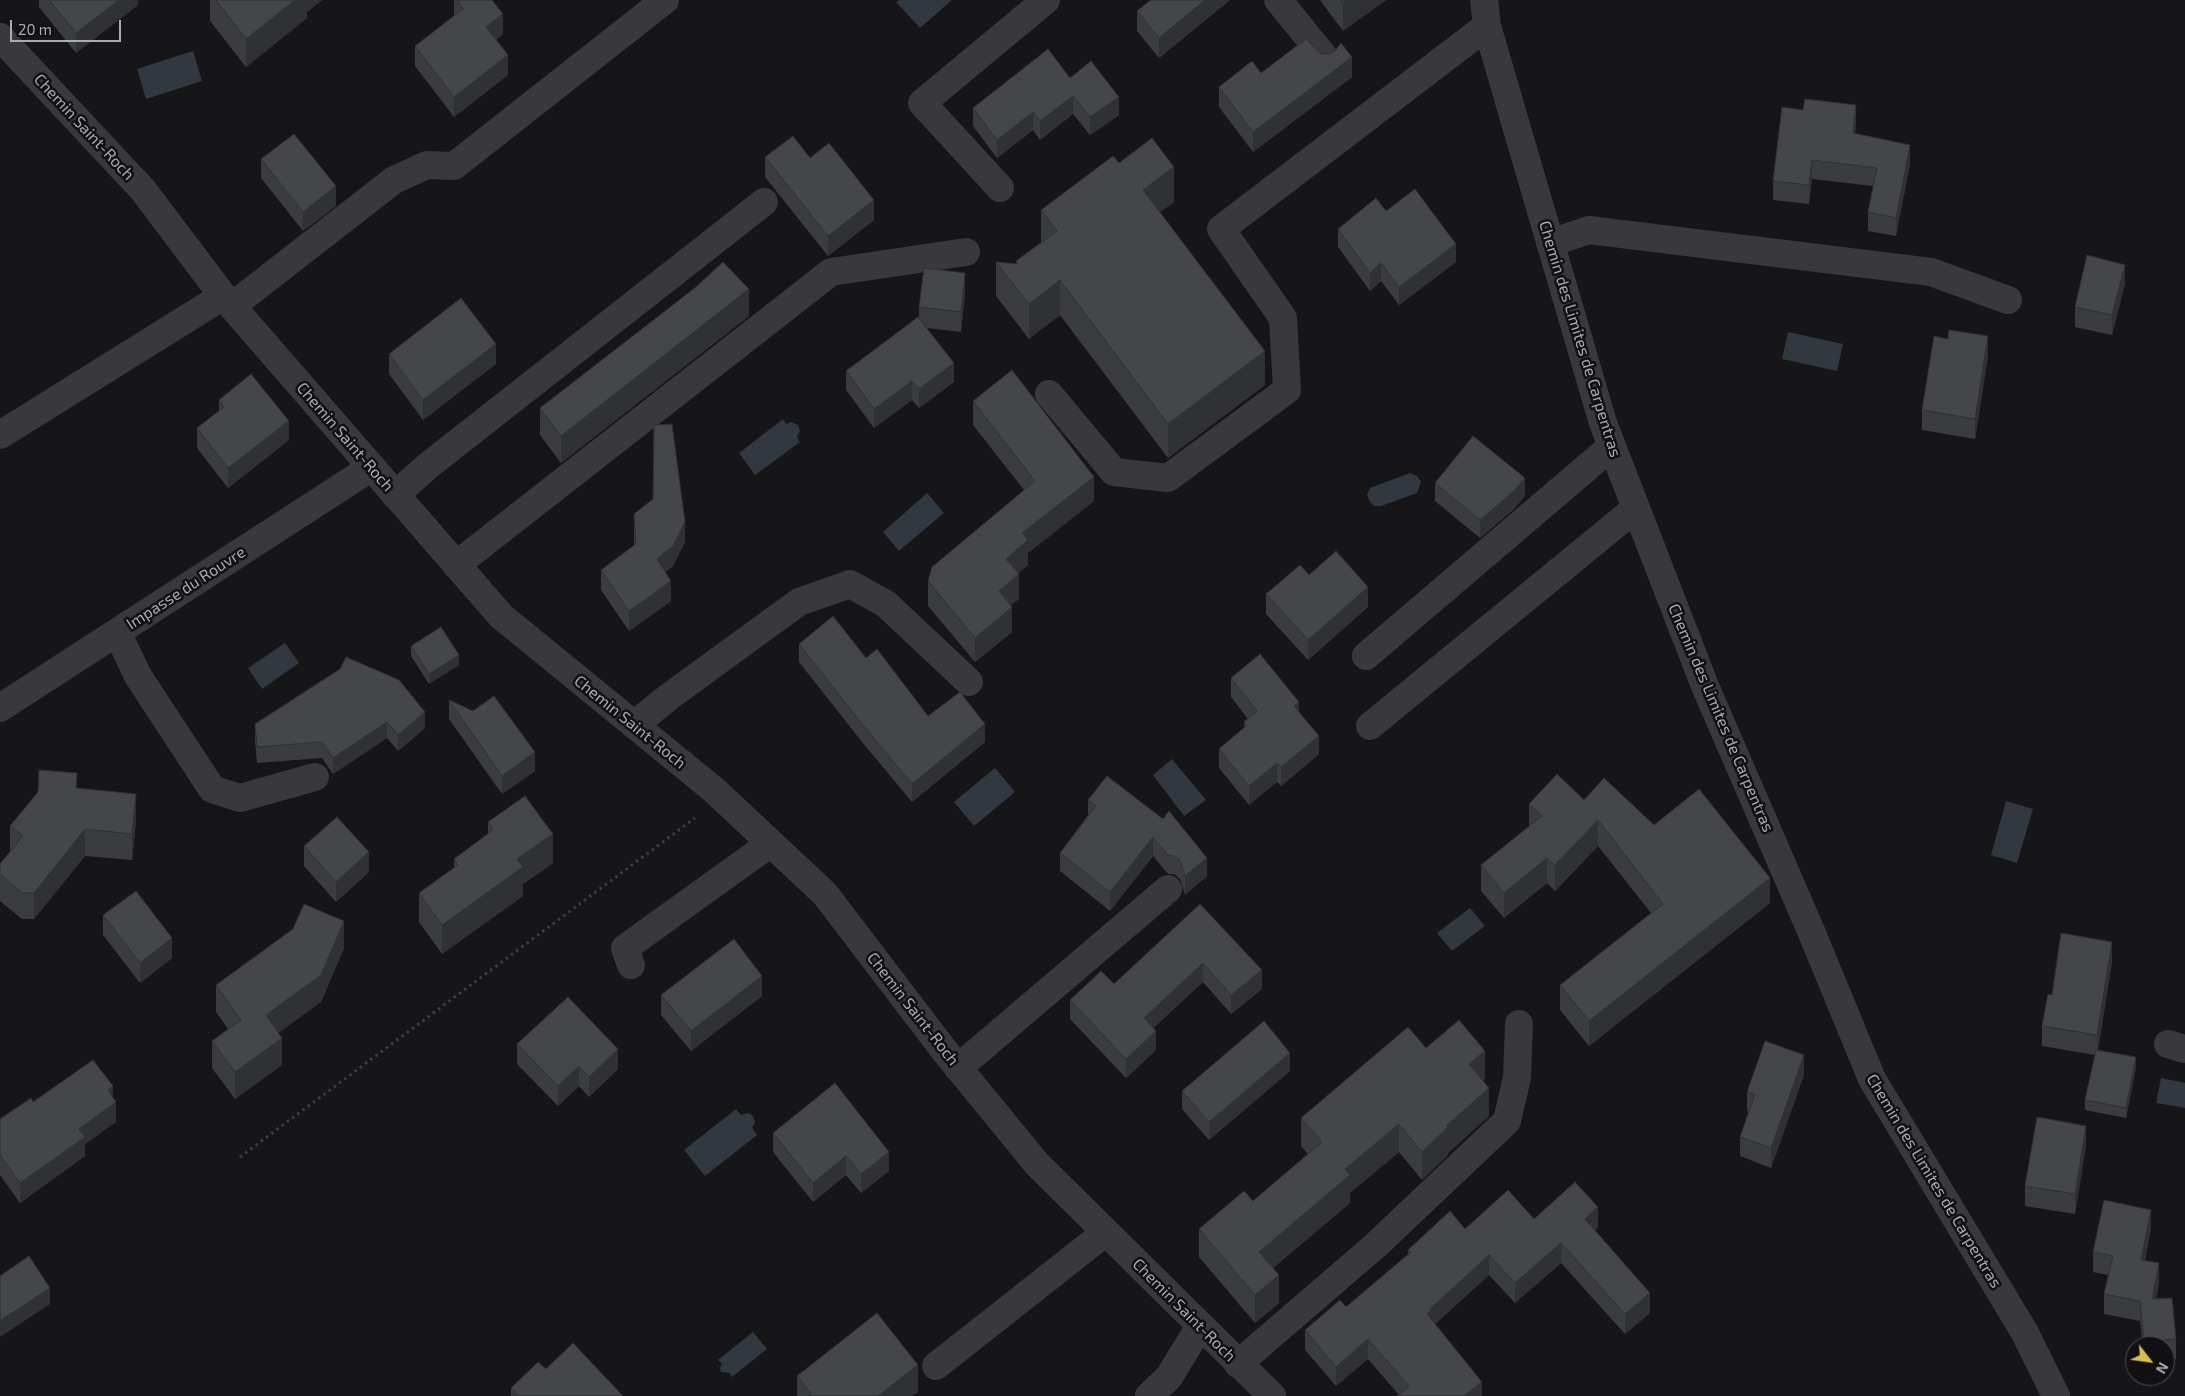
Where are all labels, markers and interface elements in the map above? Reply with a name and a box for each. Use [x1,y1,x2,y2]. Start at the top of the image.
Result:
scale bar [12,10,124,42]
text: 20 m [18,20,52,38]
street label: Chemin Saint-Roch [30,70,138,184]
street label: Chemin des Limites de Carpentras [1535,219,1625,459]
street label: Chemin Saint-Roch [292,379,398,495]
street label: Impasse du Rouvre [123,542,249,634]
street label: Chemin des Limites de Carpentras [1664,601,1778,835]
street label: Chemin Saint-Roch [570,671,690,773]
street label: Chemin Saint-Roch [863,949,963,1069]
street label: Chemin des Limites de Carpentras [1862,1071,2006,1291]
street label: Chemin Saint-Roch [1128,1254,1240,1366]
north arrow [2125,1336,2175,1386]
text: N [2153,1360,2172,1377]

